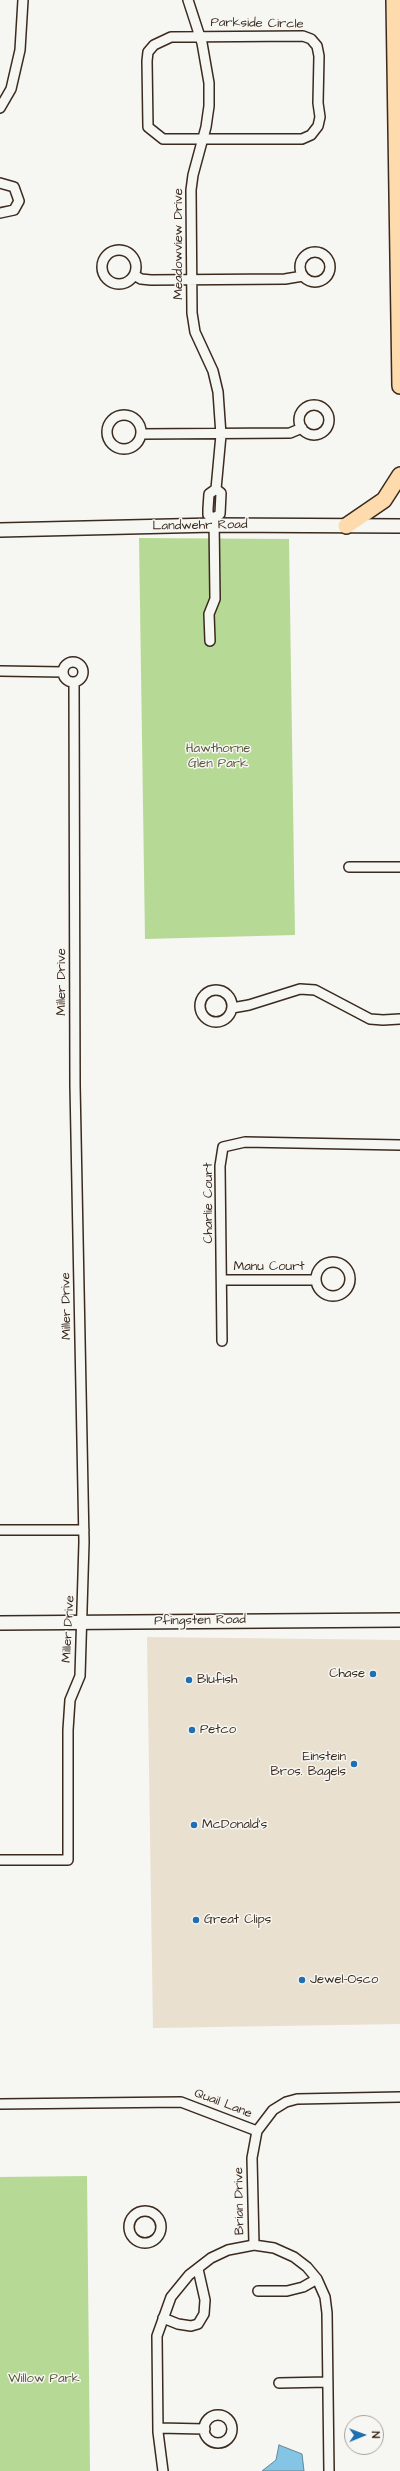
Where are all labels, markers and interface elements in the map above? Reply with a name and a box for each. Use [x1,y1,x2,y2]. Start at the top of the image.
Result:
street label: Parkside Circle [210,15,304,33]
street label: Meadowview Drive [171,188,187,300]
street label: Landwehr Road [152,517,248,535]
park label: Hawthorne Glen Park [186,741,250,772]
street label: Miller Drive [54,948,70,1016]
street label: Charlie Court [201,1162,217,1244]
street label: Manu Court [233,1259,305,1275]
street label: Miller Drive [59,1272,75,1340]
street label: Miller Drive [59,1595,79,1663]
street label: Pfingsten Road [154,1612,246,1630]
place label: Chase [329,1666,365,1682]
marker: Chase [368,1669,378,1679]
place label: Blufish [197,1672,238,1688]
marker: Blufish [184,1675,194,1685]
place label: Petco [200,1722,236,1738]
marker: Petco [187,1725,197,1735]
place label: Einstein Bros. Bagels [271,1749,346,1780]
marker: Einstein Bros. Bagels [349,1759,359,1769]
place label: McDonald's [202,1817,267,1833]
marker: McDonald's [189,1820,199,1830]
place label: Great Clips [204,1912,271,1928]
marker: Great Clips [191,1915,201,1925]
place label: Jewel-Osco [310,1972,378,1988]
marker: Jewel-Osco [297,1975,307,1985]
street label: Quail Lane [192,2086,254,2122]
street label: Brian Drive [232,2167,248,2235]
park label: Willow Park [8,2371,80,2387]
north arrow [344,2415,384,2455]
text: N [368,2431,383,2438]

